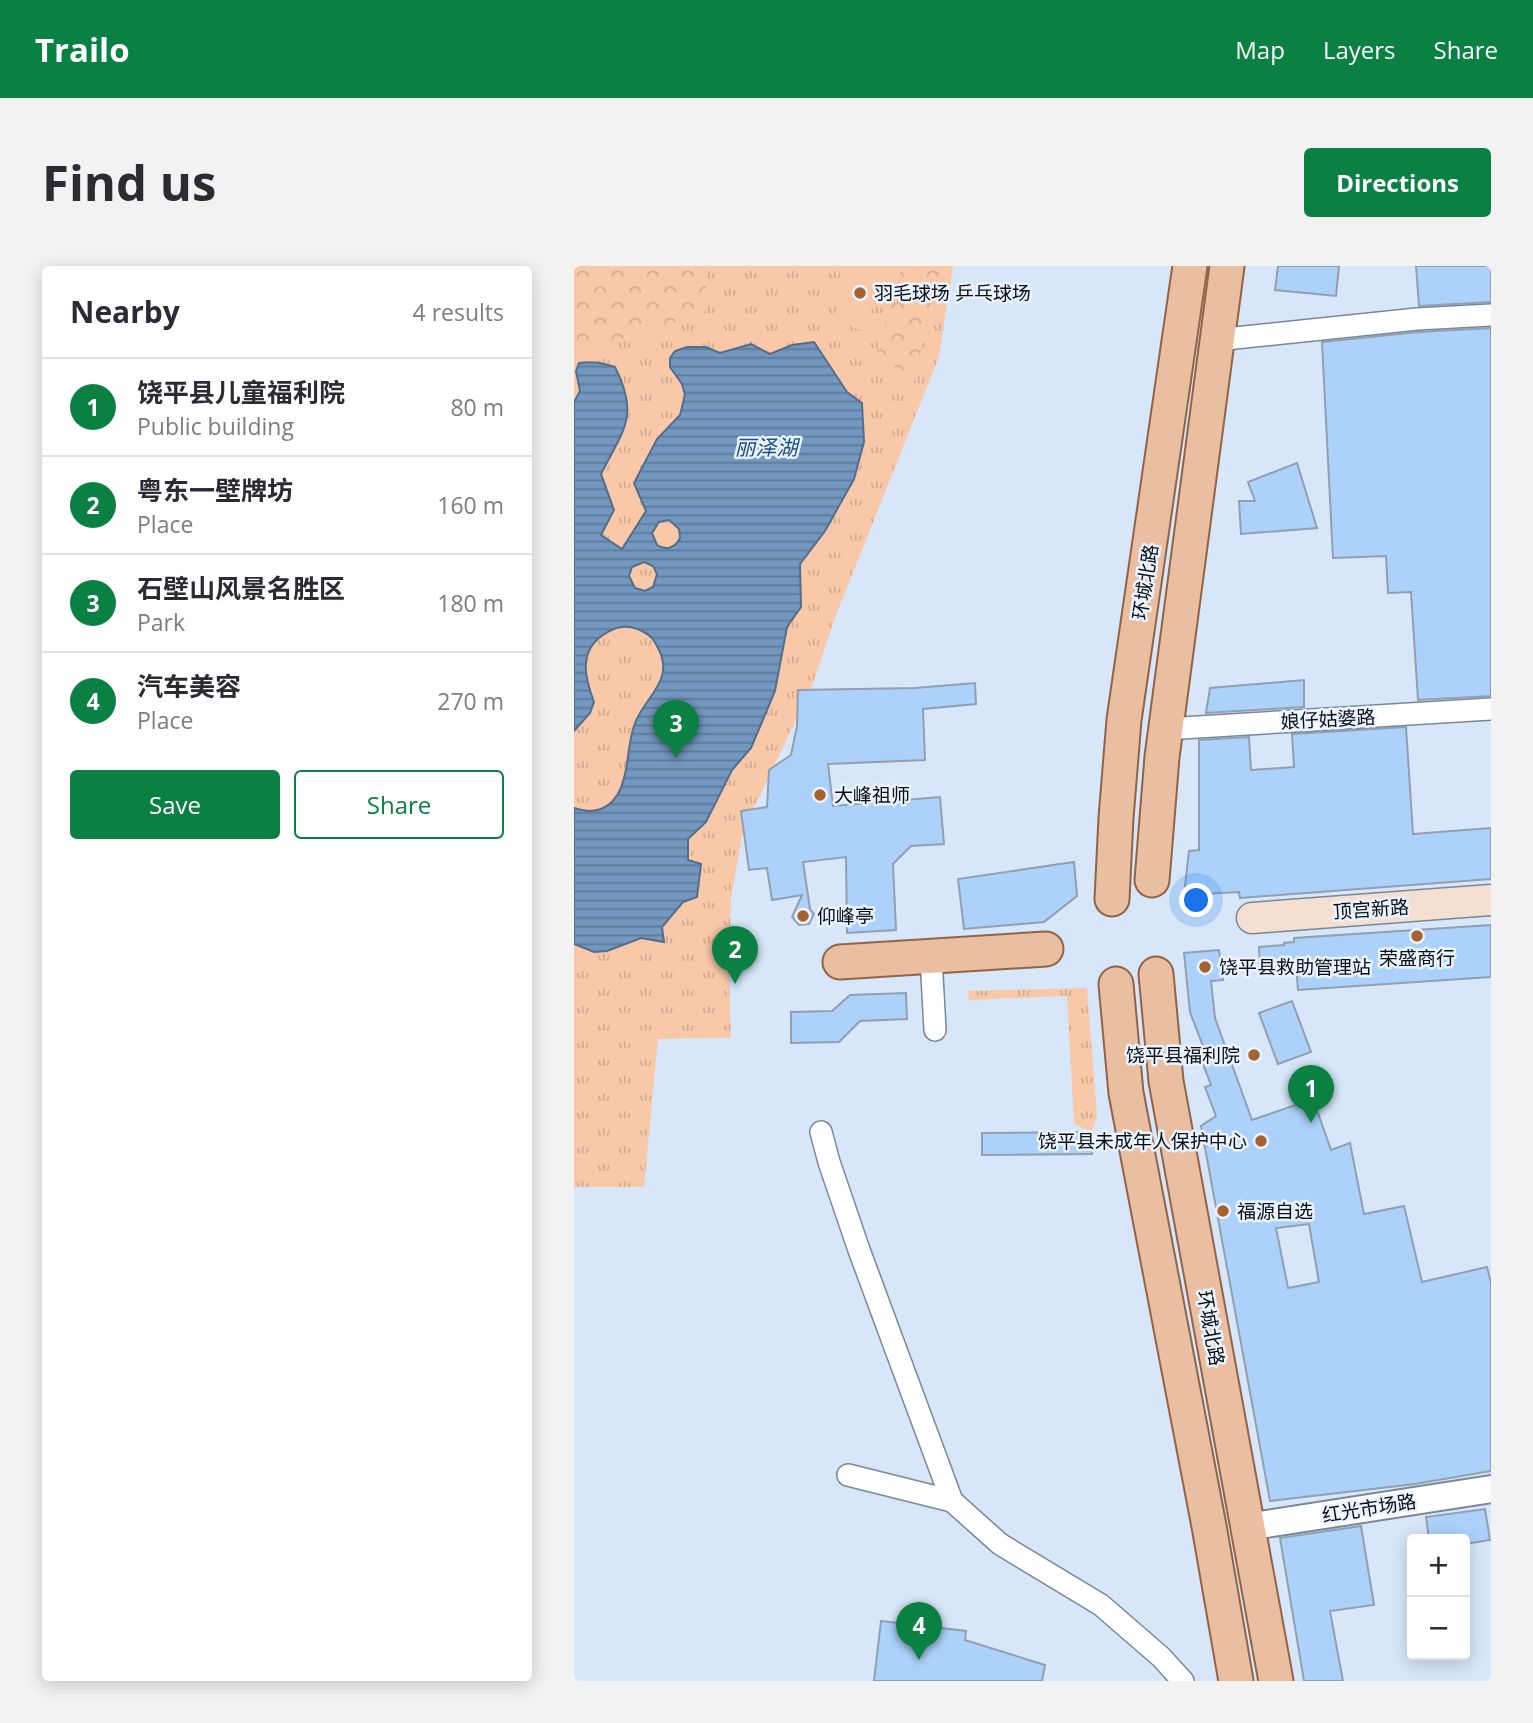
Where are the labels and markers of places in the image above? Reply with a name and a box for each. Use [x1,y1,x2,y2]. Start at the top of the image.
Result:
place label: 羽毛球场 乒乓球场 [874,280,1031,306]
marker: 羽毛球场 乒乓球场 [852,285,868,301]
pin: 3 [653,700,699,758]
place label: 大峰祖师 [834,782,910,808]
marker: 大峰祖师 [812,787,828,803]
place label: 仰峰亭 [817,903,874,929]
marker: 仰峰亭 [795,908,811,924]
pin: 2 [712,926,758,984]
marker: 荣盛商行 [1409,928,1425,944]
place label: 荣盛商行 [1379,945,1455,971]
place label: 饶平县救助管理站 [1219,954,1371,980]
marker: 饶平县救助管理站 [1197,959,1213,975]
place label: 饶平县福利院 [1126,1042,1240,1068]
marker: 饶平县福利院 [1246,1047,1262,1063]
pin: 1 [1288,1065,1334,1123]
place label: 饶平县未成年人保护中心 [1038,1128,1247,1154]
marker: 饶平县未成年人保护中心 [1253,1133,1269,1149]
place label: 福源自选 [1237,1198,1313,1224]
marker: 福源自选 [1215,1203,1231,1219]
pin: 4 [896,1602,942,1660]

